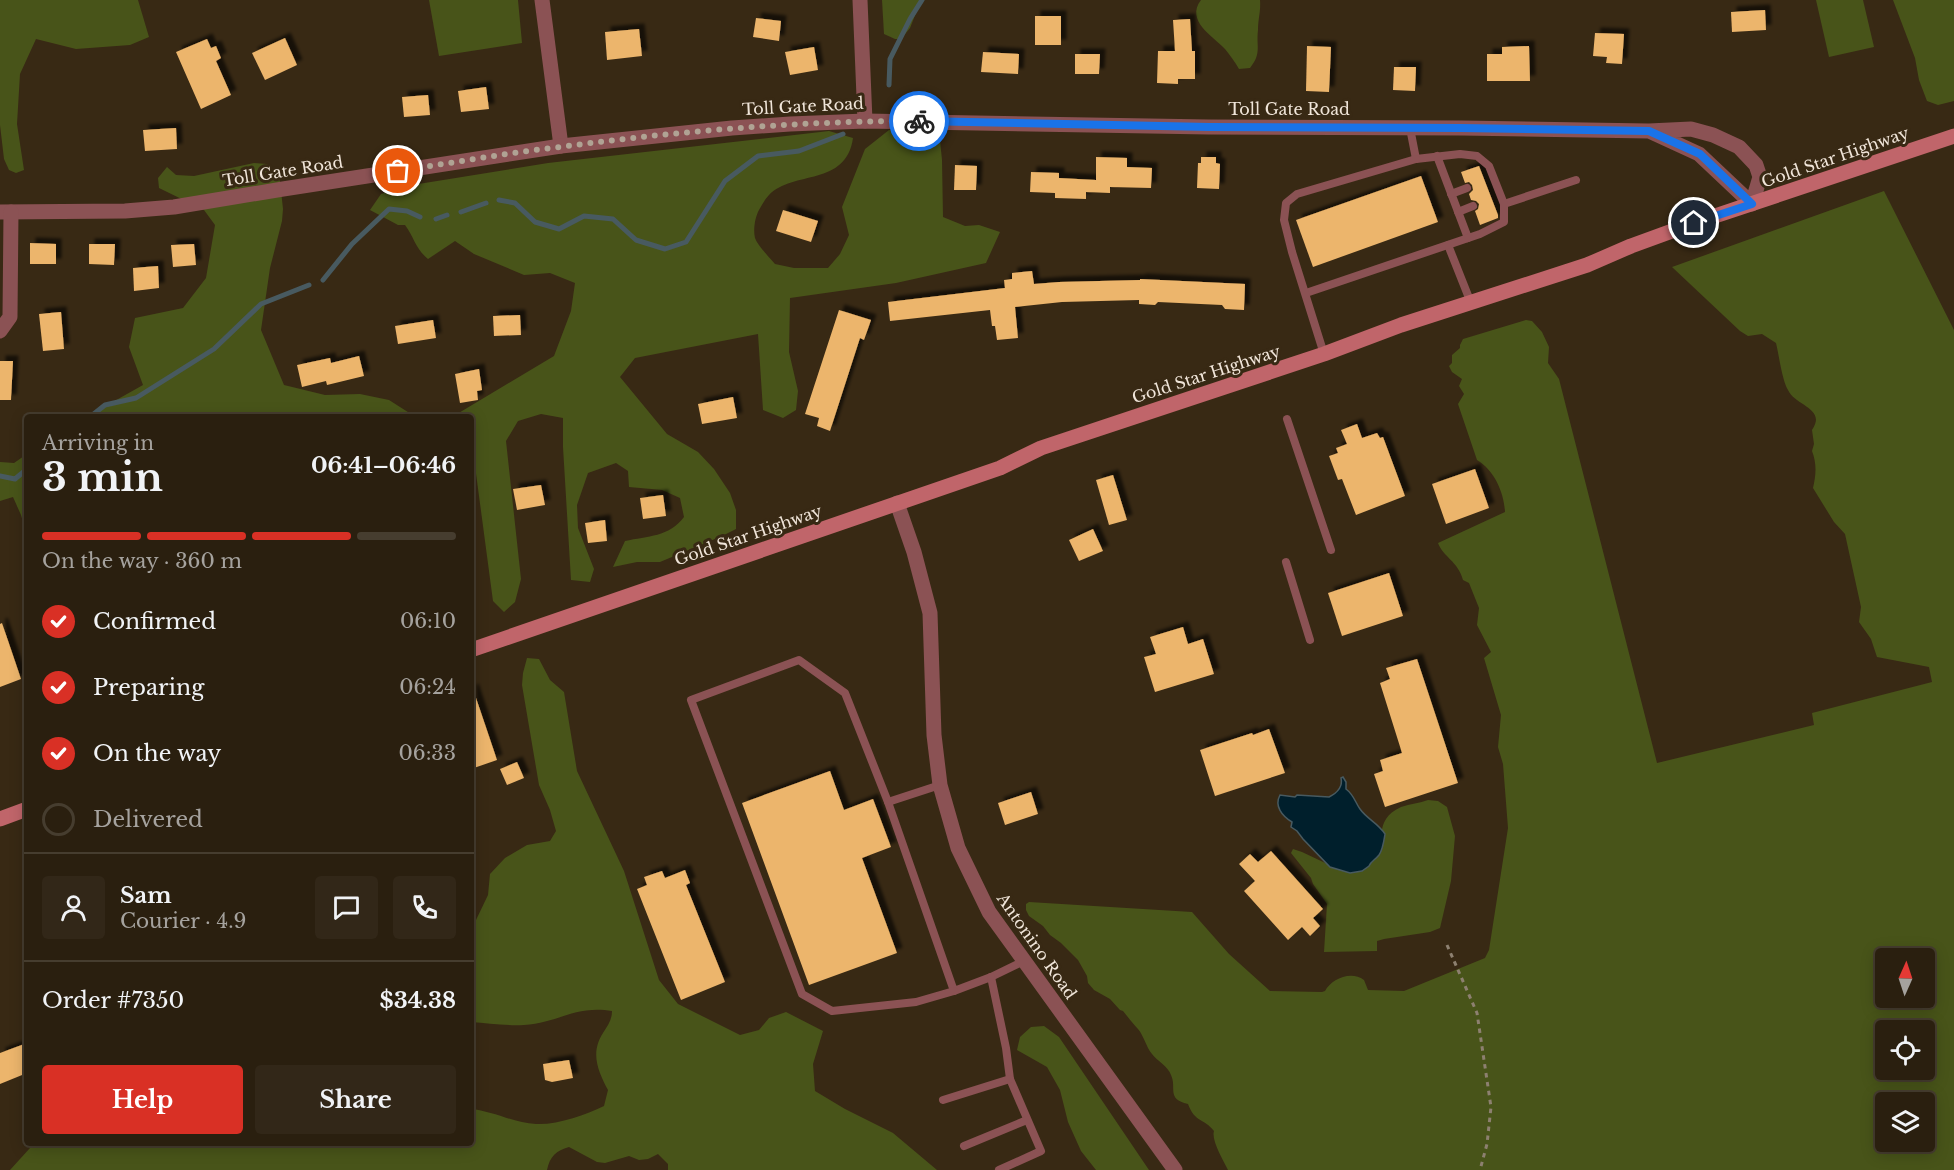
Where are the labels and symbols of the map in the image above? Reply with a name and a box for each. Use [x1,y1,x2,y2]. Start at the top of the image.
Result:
courier [889,91,949,151]
street label: Toll Gate Road [742,93,864,119]
street label: Toll Gate Road [1228,99,1350,119]
street label: Gold Star Highway [1759,122,1912,192]
pin [372,145,423,196]
street label: Toll Gate Road [221,152,345,190]
pin [1668,197,1719,248]
street label: Gold Star Highway [1129,340,1283,407]
street label: Gold Star Highway [672,500,825,570]
street label: Antonino Road [992,888,1081,1003]
north arrow [1875,948,1935,1008]

